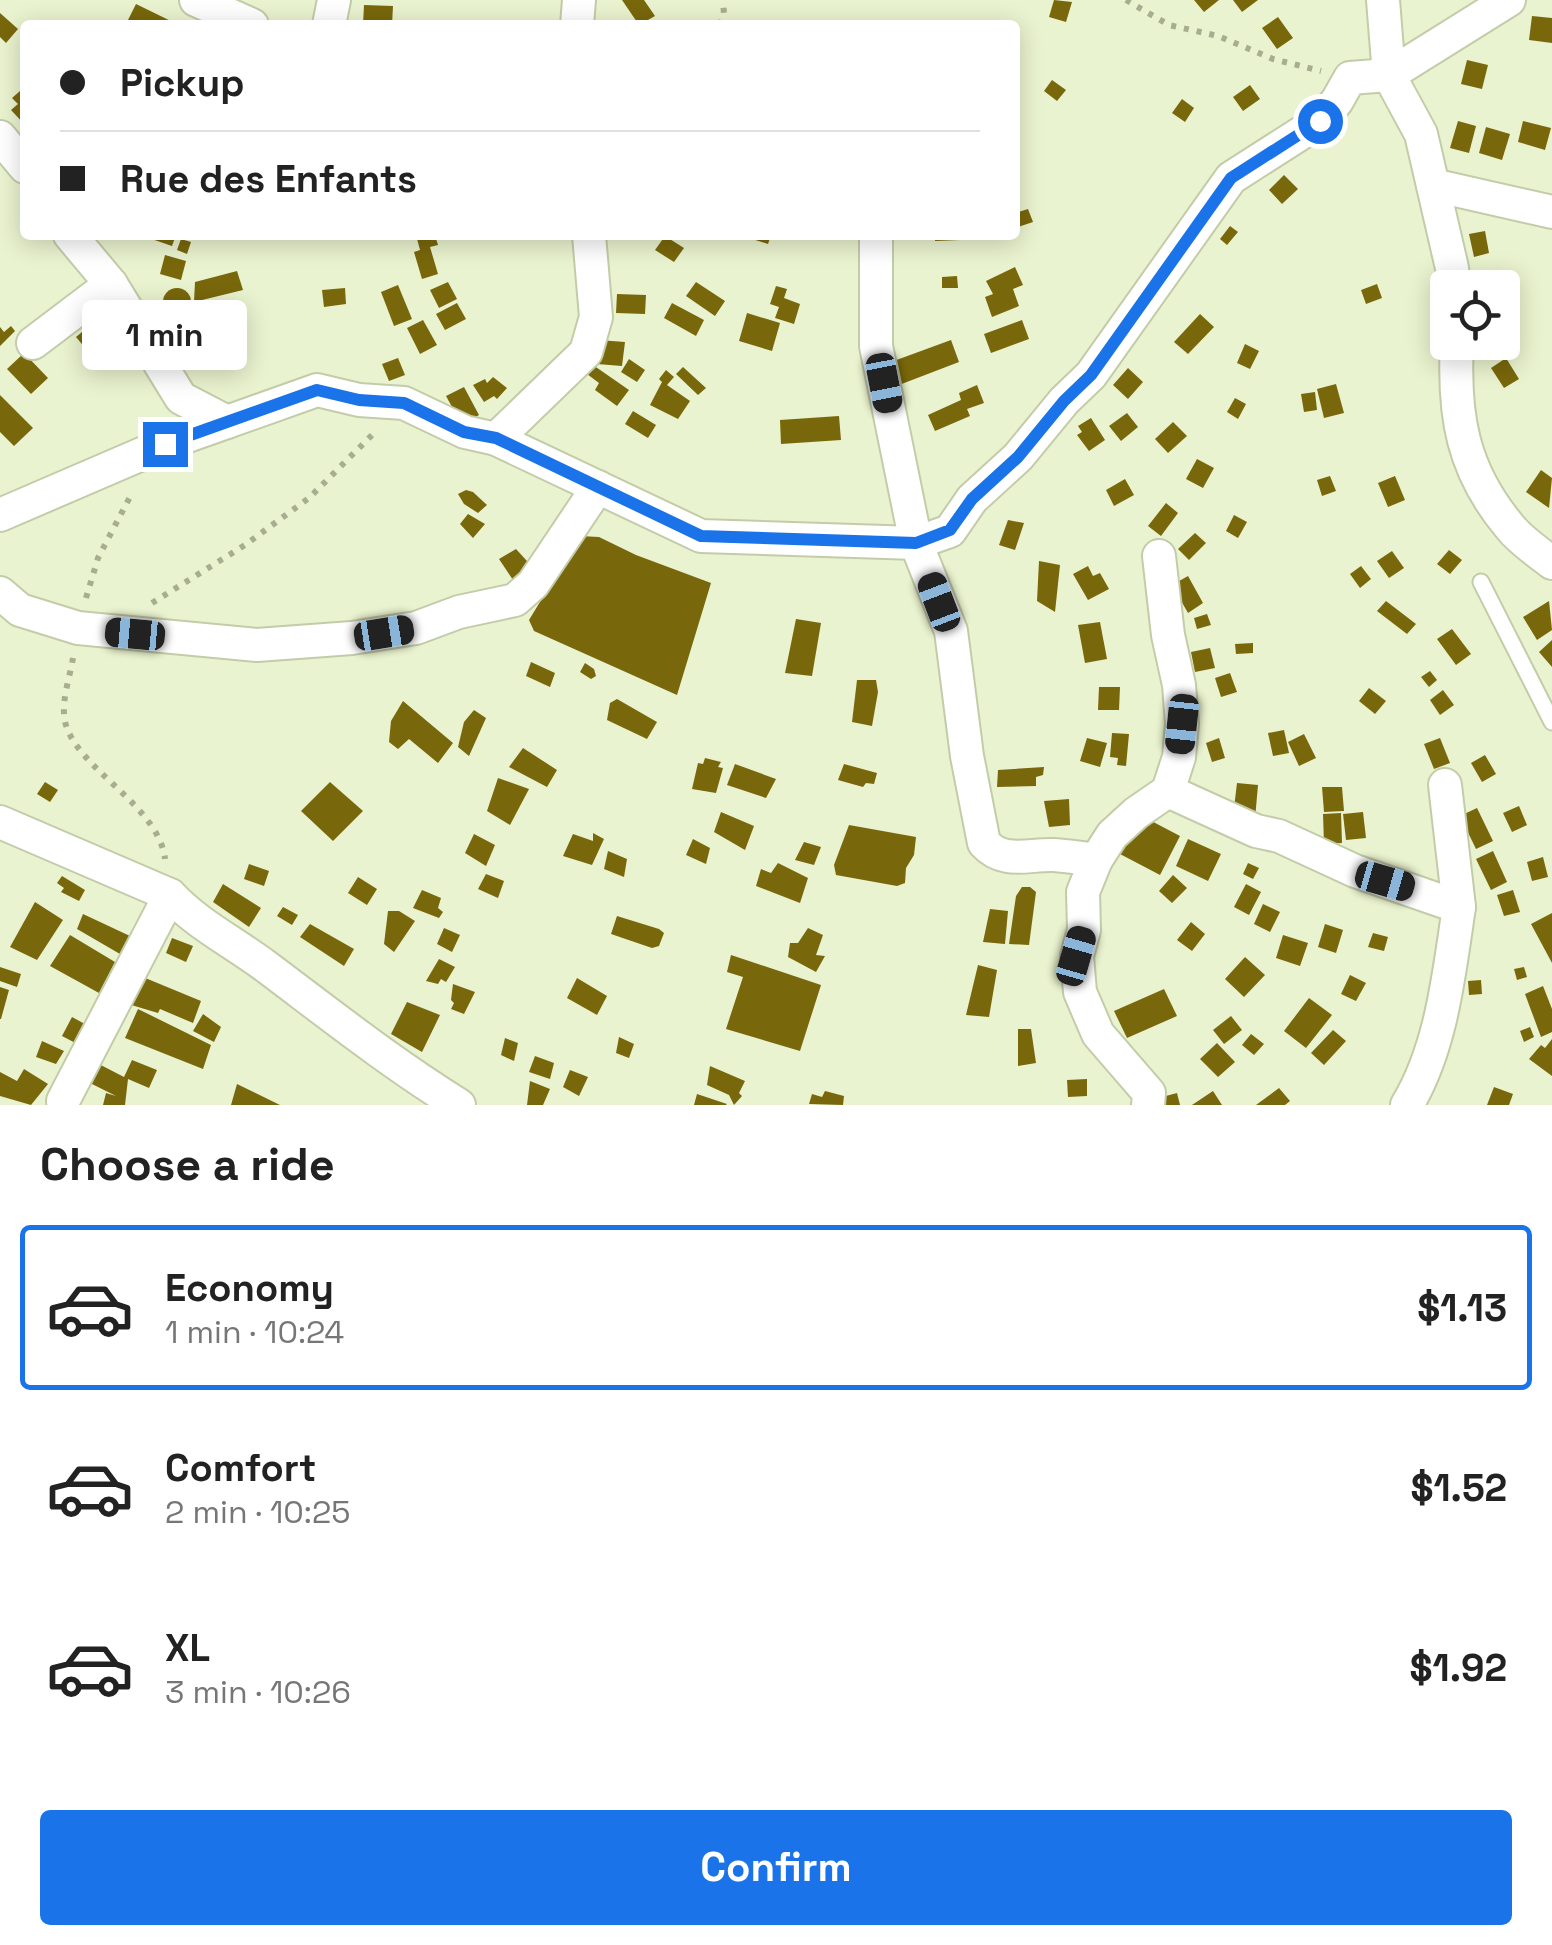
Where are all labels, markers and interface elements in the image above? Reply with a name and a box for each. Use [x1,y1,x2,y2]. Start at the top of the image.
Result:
text: Pickup [120,59,244,107]
route start [1298,99,1343,144]
text: Rue des Enfants [120,155,417,203]
map controls [1430,270,1520,360]
button: locate [1430,270,1520,360]
callout: 1 min [82,299,248,369]
text: 1 min [125,315,204,355]
car [864,351,904,415]
route end [143,422,188,467]
car [914,569,964,635]
car [352,613,416,653]
car [104,616,166,652]
car [1164,693,1200,755]
car [1352,858,1418,904]
car [1053,923,1099,989]
text: Choose a ride [40,1136,335,1193]
icon: car [45,1263,135,1353]
text: Economy [165,1264,334,1312]
text: $1.13 [1417,1284,1507,1332]
text: 1 min · 10:24 [165,1312,344,1352]
icon: car [45,1443,135,1533]
text: Comfort [165,1444,316,1492]
text: $1.52 [1410,1464,1507,1512]
text: 2 min · 10:25 [165,1492,350,1532]
icon: car [45,1623,135,1713]
text: XL [165,1624,210,1672]
text: $1.92 [1409,1644,1507,1692]
text: 3 min · 10:26 [165,1672,351,1712]
button: Confirm [40,1810,1512,1925]

